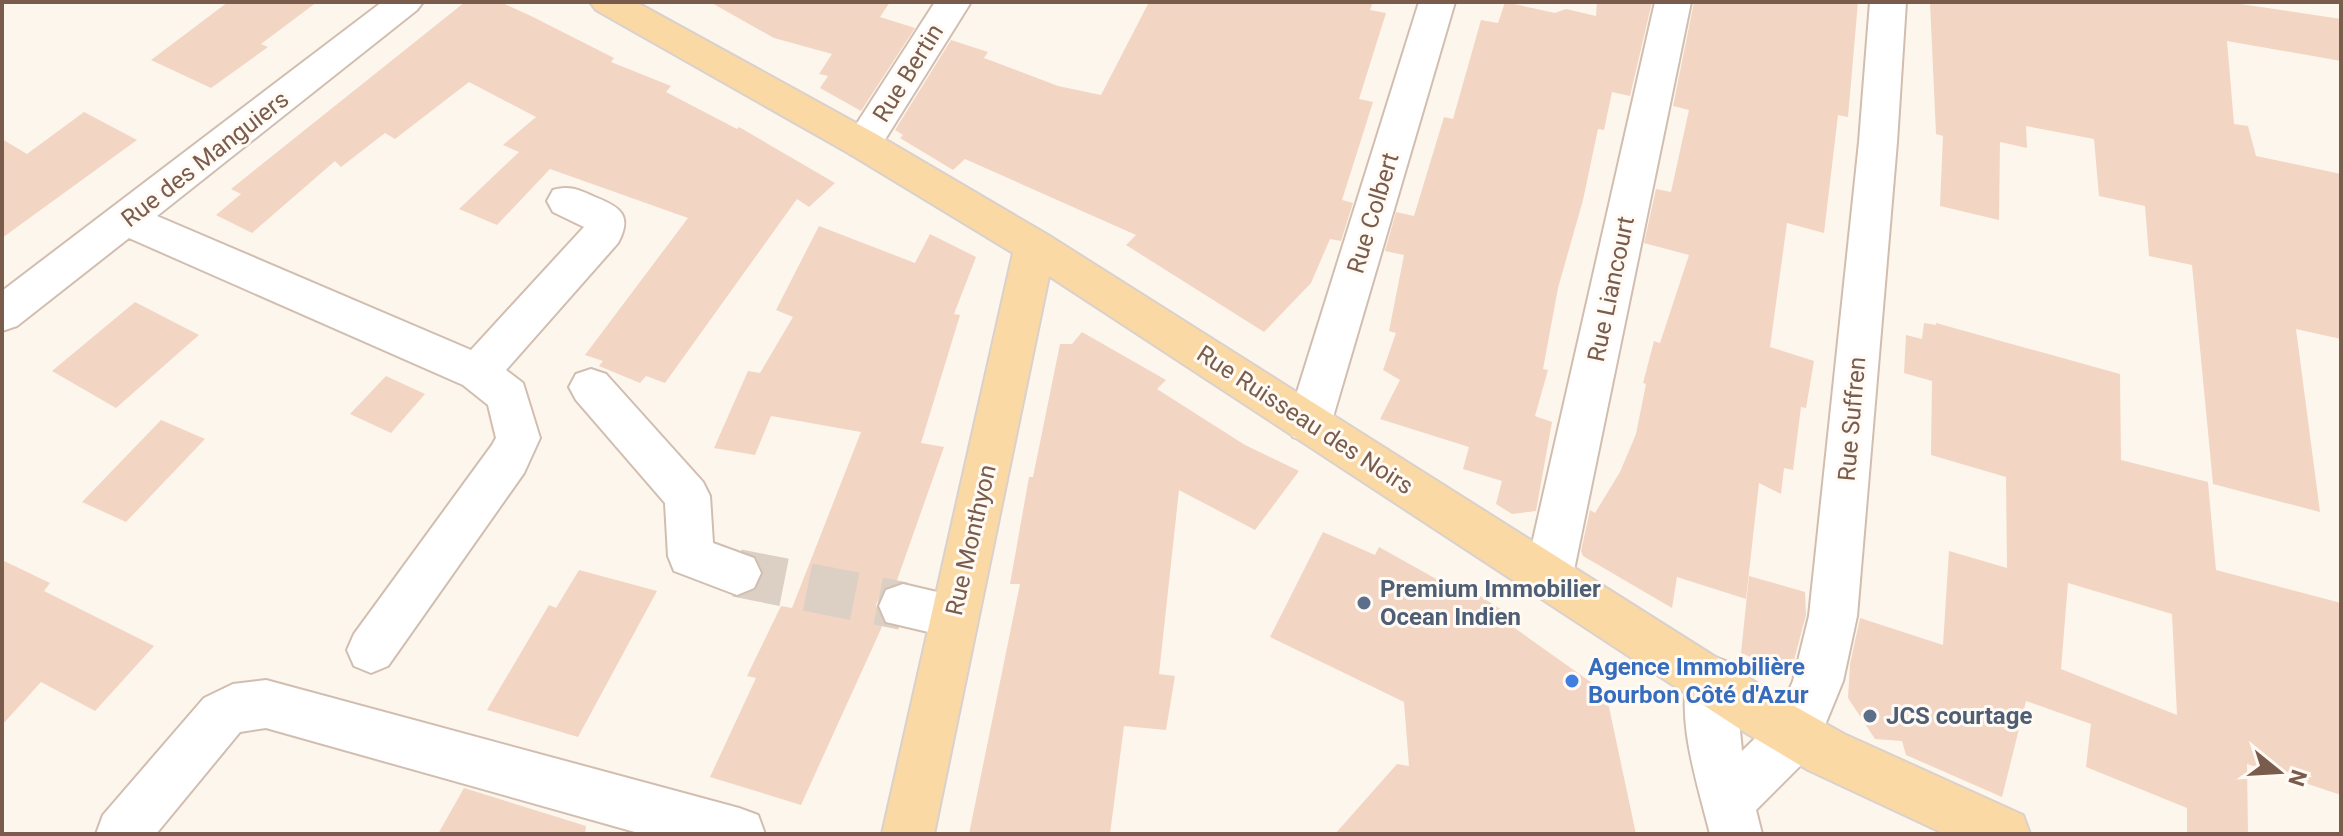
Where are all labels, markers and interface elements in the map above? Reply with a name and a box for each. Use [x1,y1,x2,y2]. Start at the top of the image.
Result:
street label: Rue Bertin [867,19,949,127]
street label: Rue des Manguiers [116,85,294,233]
street label: Rue Colbert [1341,149,1405,277]
street label: Rue Liancourt [1582,214,1640,364]
street label: Rue Ruisseau des Noirs [1192,340,1418,500]
street label: Rue Suffren [1833,356,1871,482]
street label: Rue Monthyon [940,462,1002,618]
place label: Premium Immobilier Ocean Indien [1380,575,1601,631]
marker: Premium Immobilier Ocean Indien [1355,594,1373,612]
place label: Agence Immobilière Bourbon Côté d'Azur [1588,653,1809,709]
marker: Agence Immobilière Bourbon Côté d'Azur [1563,672,1581,690]
place label: JCS courtage [1886,702,2032,730]
marker: JCS courtage [1861,707,1879,725]
north arrow [2239,732,2319,812]
text: N [2283,767,2312,789]

